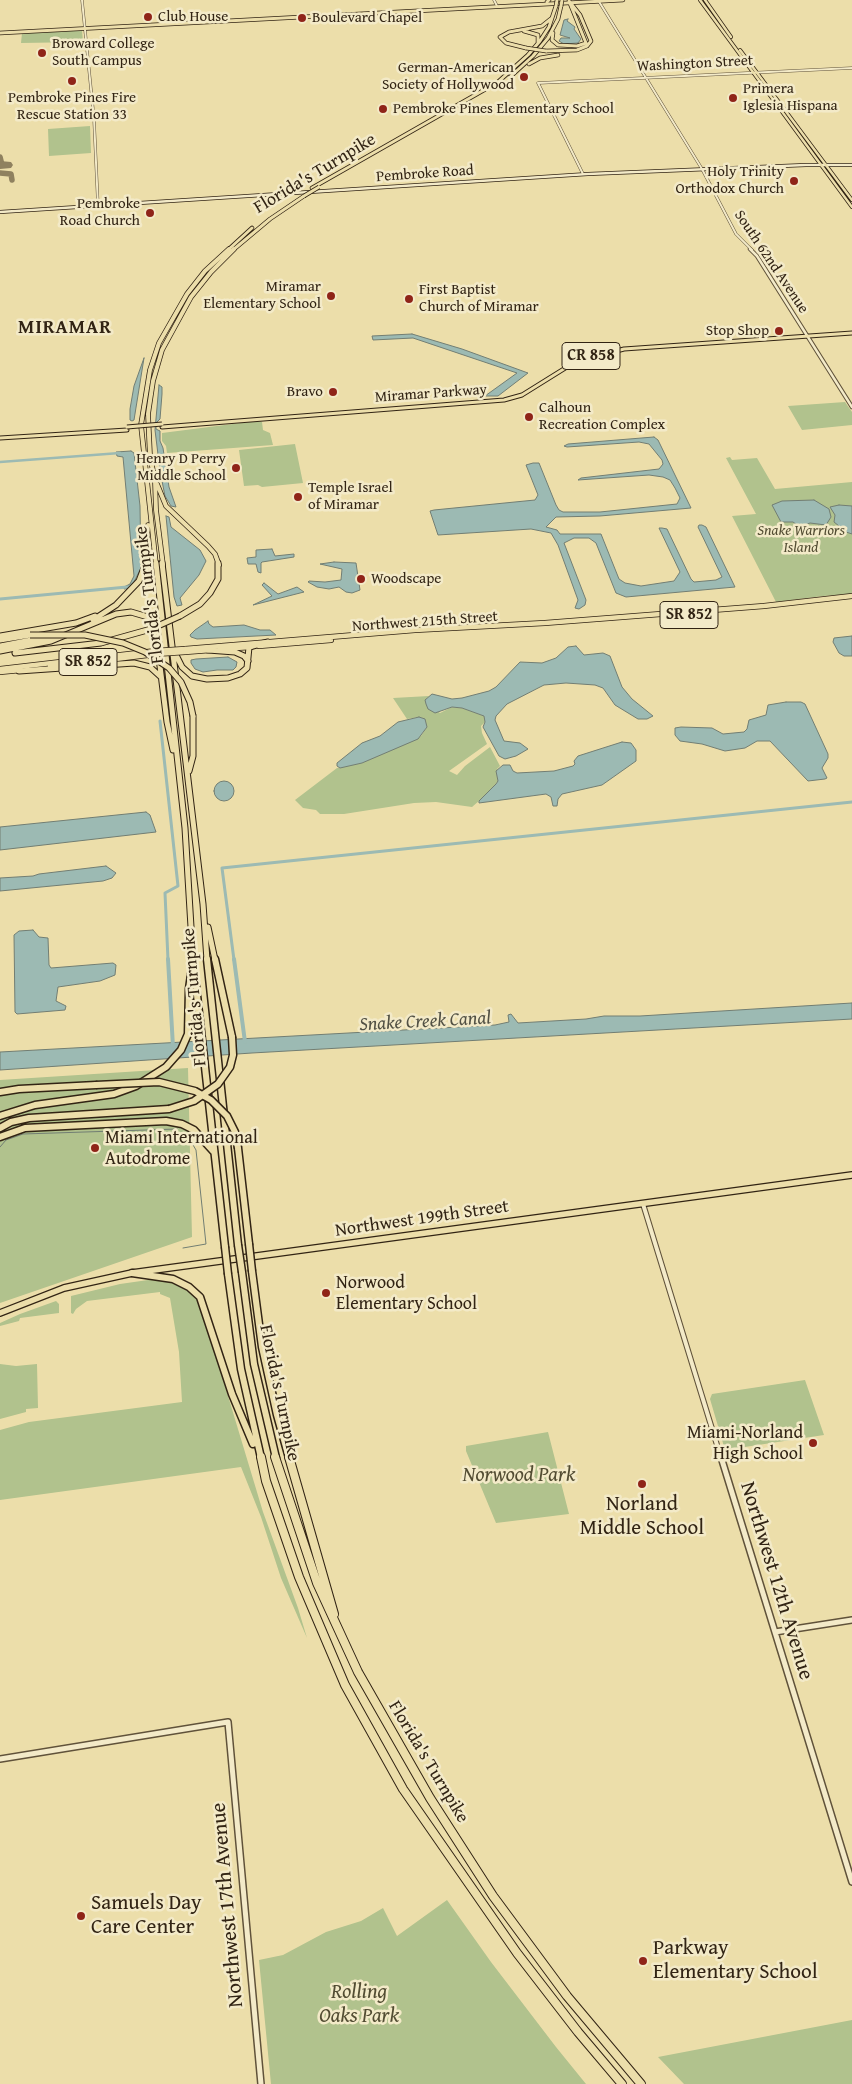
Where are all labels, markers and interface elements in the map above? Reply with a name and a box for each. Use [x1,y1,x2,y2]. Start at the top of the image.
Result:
place label: Club House [158,8,228,26]
place label: Boulevard Chapel [312,9,422,27]
marker: Club House [142,11,154,23]
marker: Boulevard Chapel [296,12,308,24]
place label: Broward College South Campus [52,35,155,70]
marker: Broward College South Campus [36,47,48,59]
street label: Washington Street [636,52,754,76]
place label: German-American Society of Hollywood [382,59,514,94]
marker: German-American Society of Hollywood [518,71,530,83]
marker: Pembroke Pines Fire Rescue Station 33 [66,75,78,87]
place label: Primera Iglesia Hispana [743,80,838,115]
place label: Pembroke Pines Fire Rescue Station 33 [8,89,136,124]
marker: Primera Iglesia Hispana [727,92,739,104]
place label: Pembroke Pines Elementary School [393,100,614,118]
marker: Pembroke Pines Elementary School [377,103,389,115]
street label: Florida's Turnpike [250,129,380,219]
street label: Pembroke Road [376,162,474,186]
place label: Holy Trinity Orthodox Church [676,163,784,198]
marker: Holy Trinity Orthodox Church [788,175,800,187]
place label: Pembroke Road Church [60,195,140,230]
marker: Pembroke Road Church [144,207,156,219]
street label: South 62nd Avenue [730,207,812,317]
place label: Miramar Elementary School [203,278,321,313]
place label: First Baptist Church of Miramar [419,281,539,316]
marker: Miramar Elementary School [325,290,337,302]
marker: First Baptist Church of Miramar [403,293,415,305]
district label: MIRAMAR [17,317,113,339]
place label: Stop Shop [706,322,769,340]
marker: Stop Shop [773,325,785,337]
road number: CR 858 [562,342,620,370]
street label: Miramar Parkway [374,381,488,407]
place label: Bravo [287,383,323,401]
marker: Bravo [327,386,339,398]
place label: Calhoun Recreation Complex [539,399,665,434]
marker: Calhoun Recreation Complex [523,411,535,423]
place label: Henry D Perry Middle School [136,450,226,485]
marker: Henry D Perry Middle School [230,462,242,474]
place label: Temple Israel of Miramar [308,479,393,514]
marker: Temple Israel of Miramar [292,491,304,503]
park label: Snake Warriors Island [757,522,845,557]
street label: Florida's Turnpike [131,525,169,665]
place label: Woodscape [371,570,441,588]
marker: Woodscape [355,573,367,585]
road number: SR 852 [660,602,718,628]
street label: Northwest 215th Street [352,608,498,636]
road number: SR 852 [59,649,117,676]
street label: Florida's Turnpike [178,927,212,1067]
water label: Snake Creek Canal [359,1007,491,1037]
place label: Miami International Autodrome [105,1127,258,1170]
marker: Miami International Autodrome [89,1142,101,1154]
street label: Northwest 199th Street [334,1196,510,1242]
place label: Norwood Elementary School [336,1272,477,1315]
marker: Norwood Elementary School [320,1287,332,1299]
street label: Florida's Turnpike [254,1323,304,1463]
place label: Miami-Norland High School [687,1422,803,1465]
marker: Miami-Norland High School [807,1437,819,1449]
park label: Norwood Park [463,1463,575,1489]
marker: Norland Middle School [636,1478,648,1490]
street label: Northwest 12th Avenue [734,1479,818,1683]
place label: Norland Middle School [580,1492,704,1542]
street label: Florida's Turnpike [383,1697,473,1827]
street label: Northwest 17th Avenue [206,1801,250,2009]
place label: Samuels Day Care Center [91,1891,202,1941]
marker: Samuels Day Care Center [75,1910,87,1922]
place label: Parkway Elementary School [653,1936,818,1986]
marker: Parkway Elementary School [637,1955,649,1967]
park label: Rolling Oaks Park [319,1980,399,2030]

